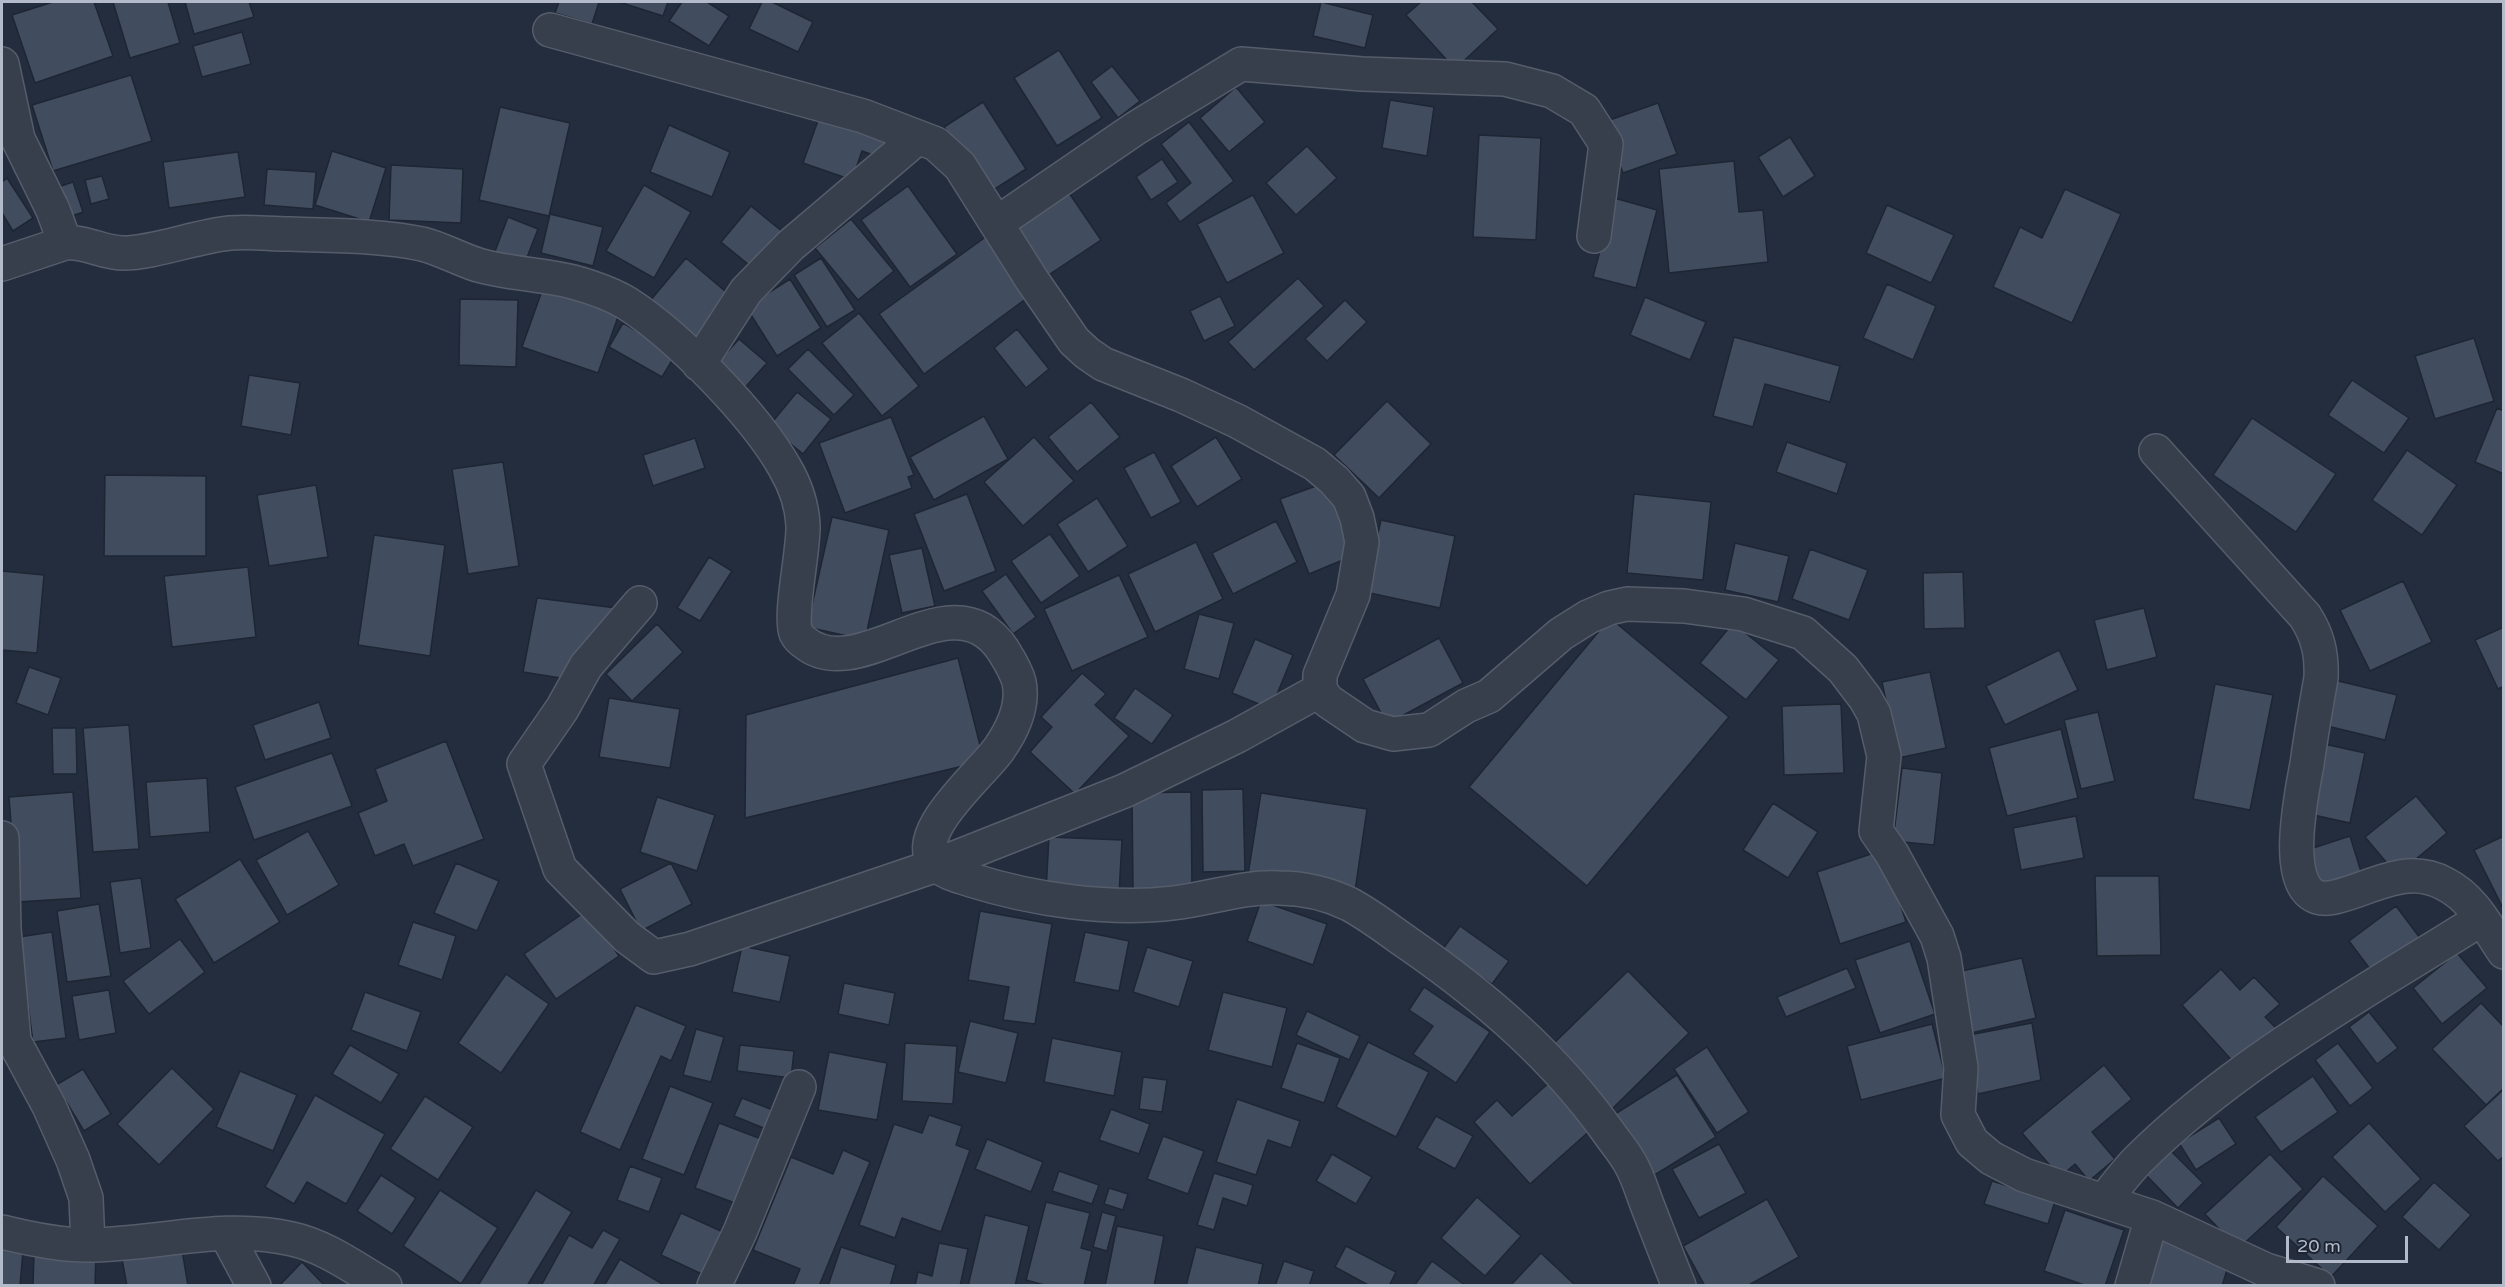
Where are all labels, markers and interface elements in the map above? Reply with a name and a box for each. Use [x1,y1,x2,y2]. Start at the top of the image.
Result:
scale bar [2289,1224,2410,1262]
text: 20 m [2297,1235,2341,1257]

